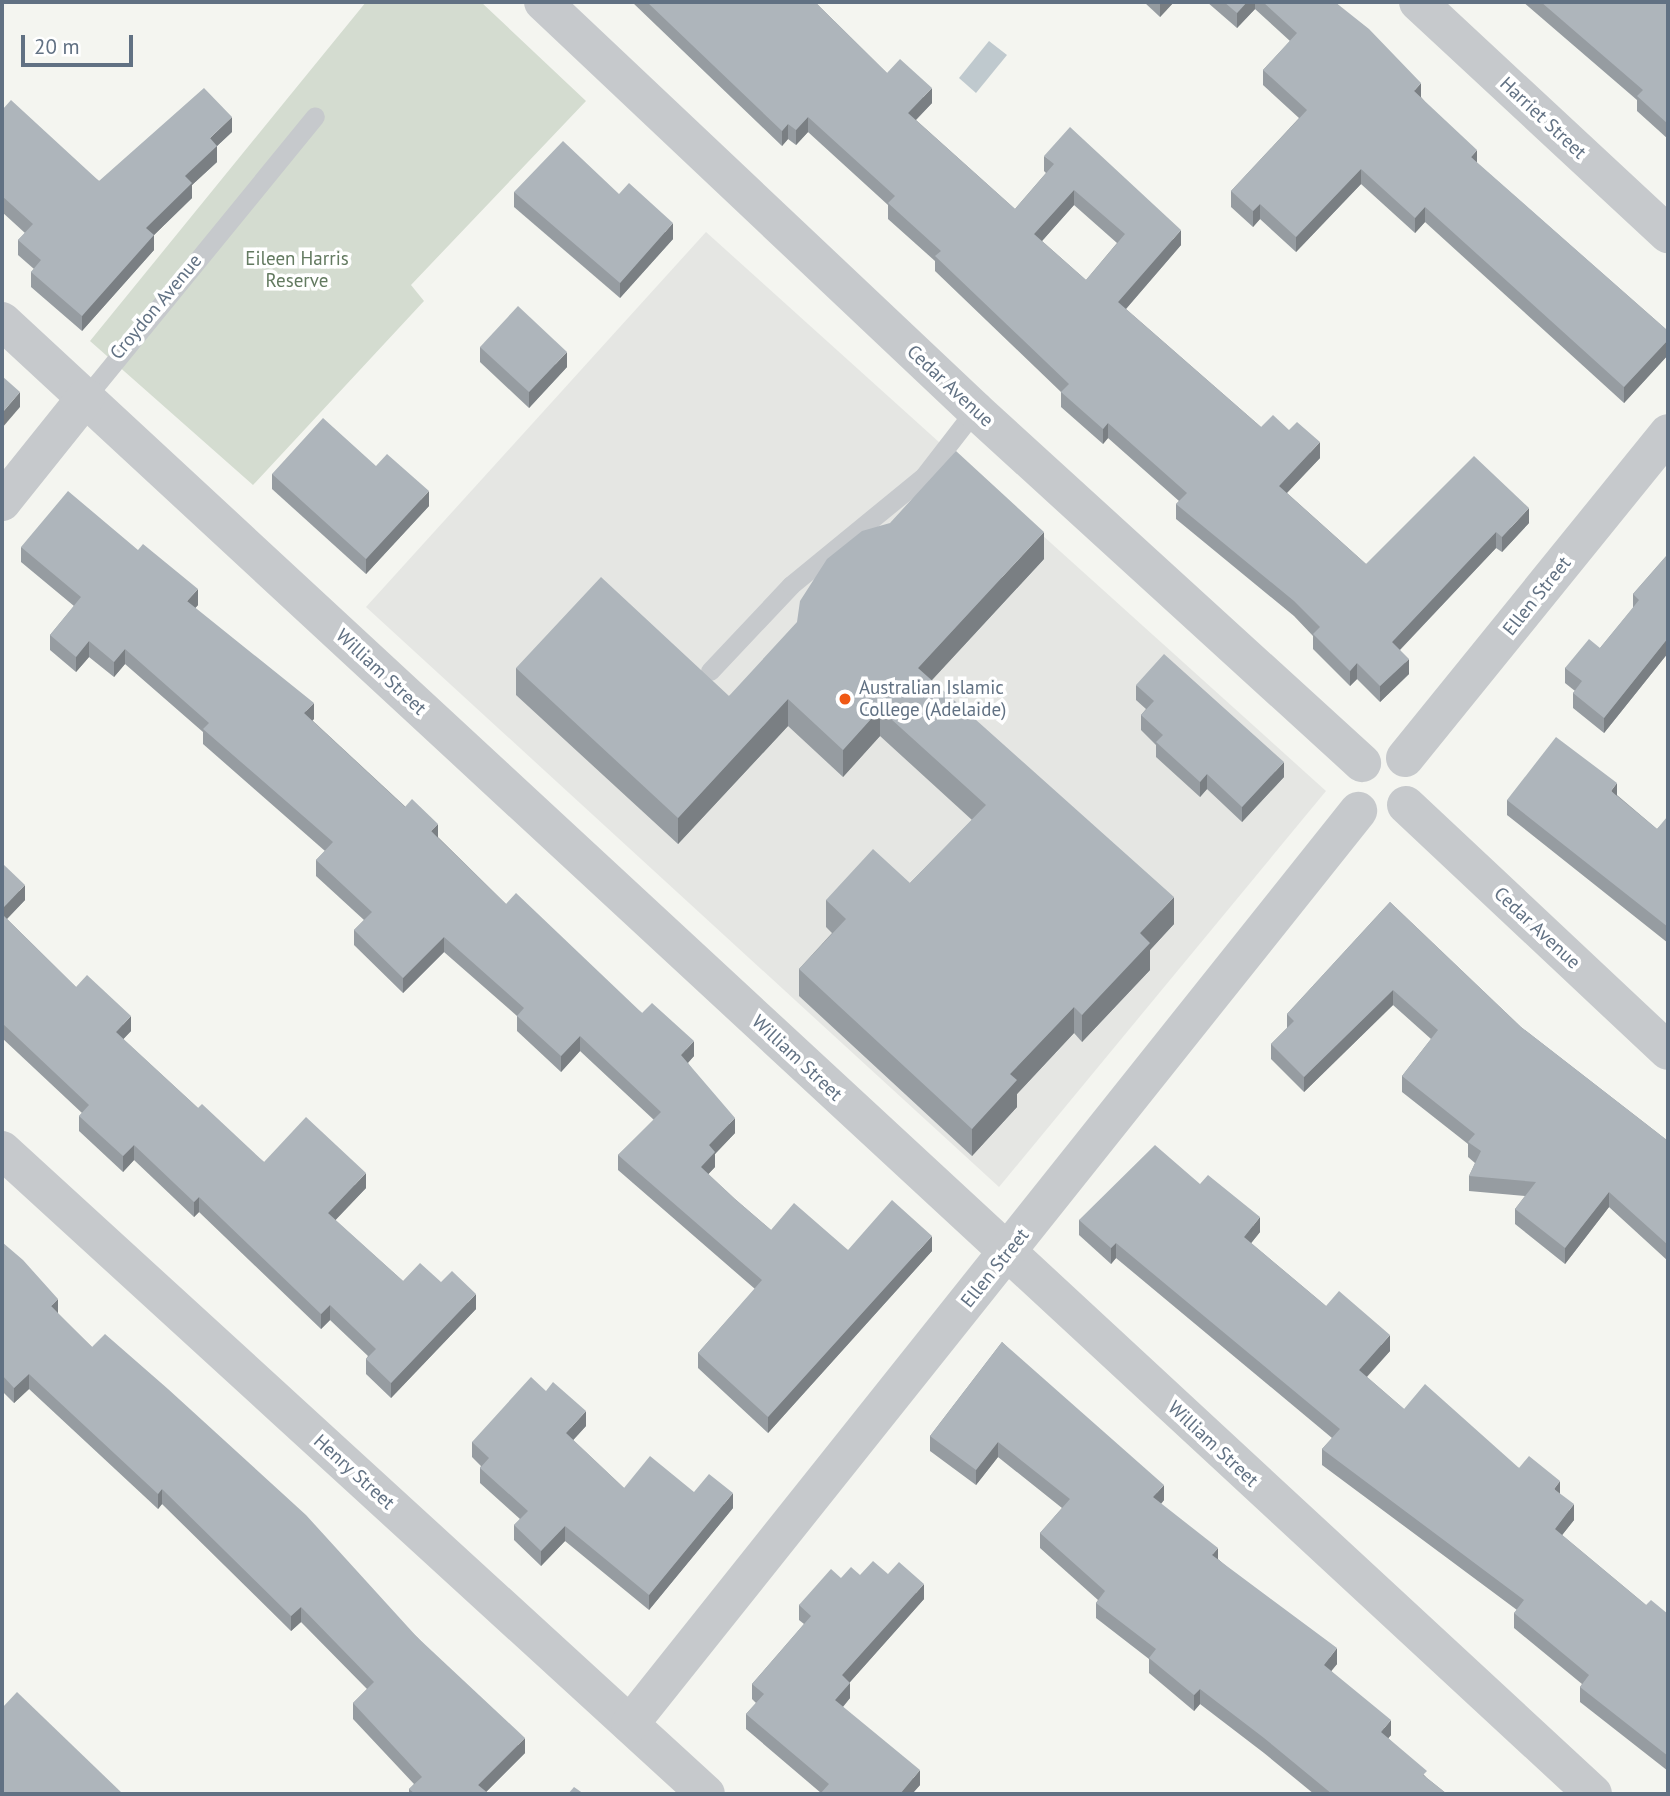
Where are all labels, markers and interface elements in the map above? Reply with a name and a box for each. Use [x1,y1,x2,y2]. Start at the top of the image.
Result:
scale bar [24,21,136,65]
text: 20 m [34,33,80,60]
street label: Harriet Street [1495,72,1591,164]
park label: Eileen Harris Reserve [245,248,349,292]
street label: Croydon Avenue [105,249,207,365]
street label: Cedar Avenue [902,340,998,432]
street label: Ellen Street [1498,552,1576,640]
street label: William Street [331,624,431,720]
place label: Australian Islamic College (Adelaide) [859,677,1006,721]
marker: Australian Islamic College (Adelaide) [837,691,853,707]
street label: Cedar Avenue [1489,882,1585,974]
street label: William Street [747,1010,847,1106]
street label: Ellen Street [956,1224,1034,1312]
street label: William Street [1163,1396,1263,1492]
street label: Henry Street [309,1429,399,1515]

